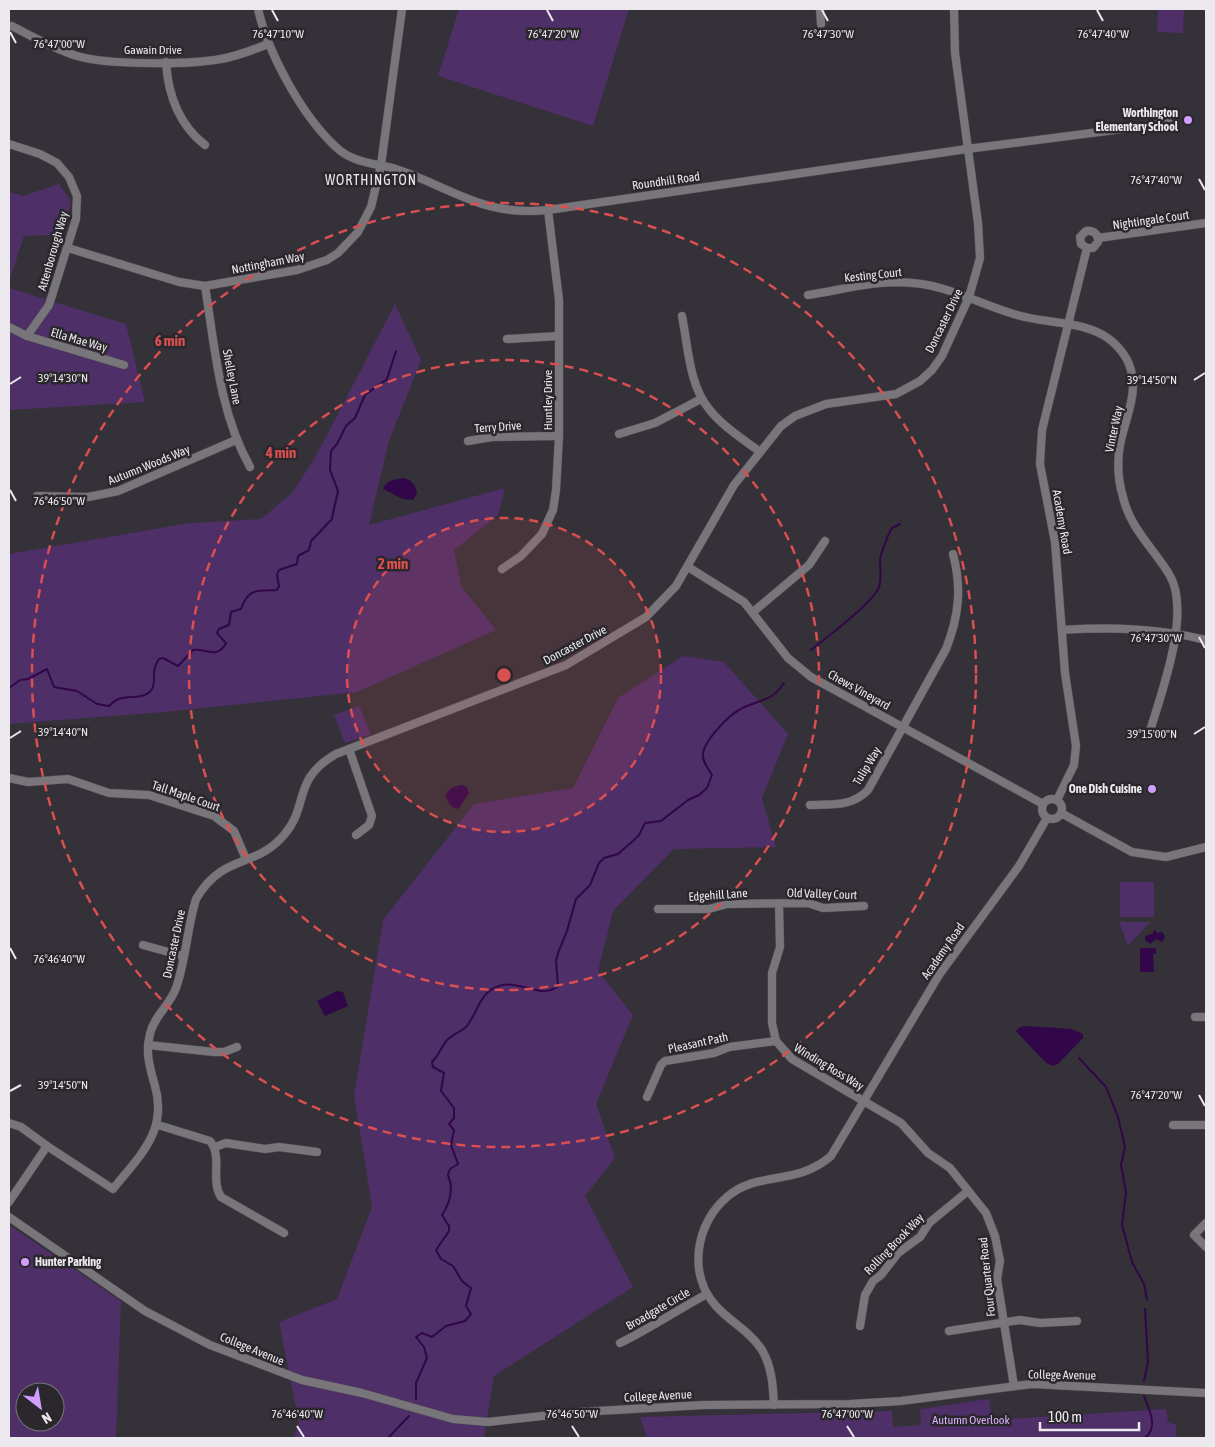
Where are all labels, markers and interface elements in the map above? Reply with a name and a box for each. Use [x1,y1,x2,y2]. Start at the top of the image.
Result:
text: 76°47'10"W [252,27,304,41]
text: 76°47'20"W [527,27,579,41]
text: 76°47'30"W [802,27,854,41]
text: 76°47'40"W [1077,27,1129,41]
text: 76°47'00"W [33,37,85,51]
street label: Gawain Drive [124,43,182,57]
place label: Worthington Elementary School [1096,106,1179,134]
marker: Worthington Elementary School [1182,114,1194,126]
street label: Roundhill Road [631,169,701,193]
district label: WORTHINGTON [325,172,417,188]
text: 76°47'40"W [1130,173,1182,187]
street label: Nightingale Court [1112,208,1191,232]
street label: Attenborough Way [35,210,71,292]
street label: Nottingham Way [230,249,306,277]
street label: Kesting Court [843,265,903,285]
street label: Doncaster Drive [922,287,966,355]
street label: Ella Mae Way [49,325,109,355]
text: 6 min [155,332,185,349]
street label: Shelley Lane [220,348,244,406]
street label: Huntley Drive [541,370,555,430]
text: 39°14'30"N [38,371,88,385]
text: 39°14'50"N [1127,373,1177,387]
street label: Vinter Way [1102,404,1126,454]
street label: Terry Drive [474,418,522,436]
street label: Autumn Woods Way [106,442,192,488]
text: 4 min [265,444,296,461]
street label: Academy Road [1049,489,1075,555]
text: 76°46'50"W [33,494,85,508]
text: 2 min [378,555,408,572]
street label: Doncaster Drive [541,622,609,668]
text: 76°47'30"W [1130,631,1182,645]
centre of rings [495,666,513,684]
street label: Chews Vineyard [825,667,893,713]
text: 39°14'40"N [38,725,88,739]
text: 39°15'00"N [1127,727,1177,741]
street label: Tulip Way [850,744,884,788]
street label: Tall Maple Court [150,778,222,814]
place label: One Dish Cuisine [1069,782,1143,796]
marker: One Dish Cuisine [1146,783,1158,795]
street label: Edgehill Lane [688,886,748,904]
street label: Old Valley Court [787,886,858,902]
street label: Doncaster Drive [160,908,188,980]
street label: Academy Road [919,920,967,982]
text: 76°46'40"W [33,952,85,966]
street label: Pleasant Path [667,1030,729,1056]
street label: Winding Ross Way [792,1041,866,1093]
text: 39°14'50"N [38,1078,88,1092]
text: 76°47'20"W [1130,1088,1182,1102]
street label: Rolling Brook Way [861,1210,927,1278]
street label: Four Quarter Road [976,1237,998,1317]
place label: Hunter Parking [35,1255,102,1269]
marker: Hunter Parking [19,1256,31,1268]
street label: Broadgate Circle [623,1285,693,1333]
street label: College Avenue [218,1330,286,1368]
street label: College Avenue [1028,1367,1096,1383]
north arrow [15,1382,65,1432]
street label: College Avenue [624,1387,692,1405]
scale bar [1040,1400,1139,1432]
text: 76°46'40"W [271,1407,323,1421]
text: 76°46'50"W [546,1407,598,1421]
text: 76°47'00"W [821,1407,873,1421]
text: 100 m [1048,1408,1082,1425]
text: N [39,1409,54,1427]
park label: Autumn Overlook [932,1413,1010,1427]

